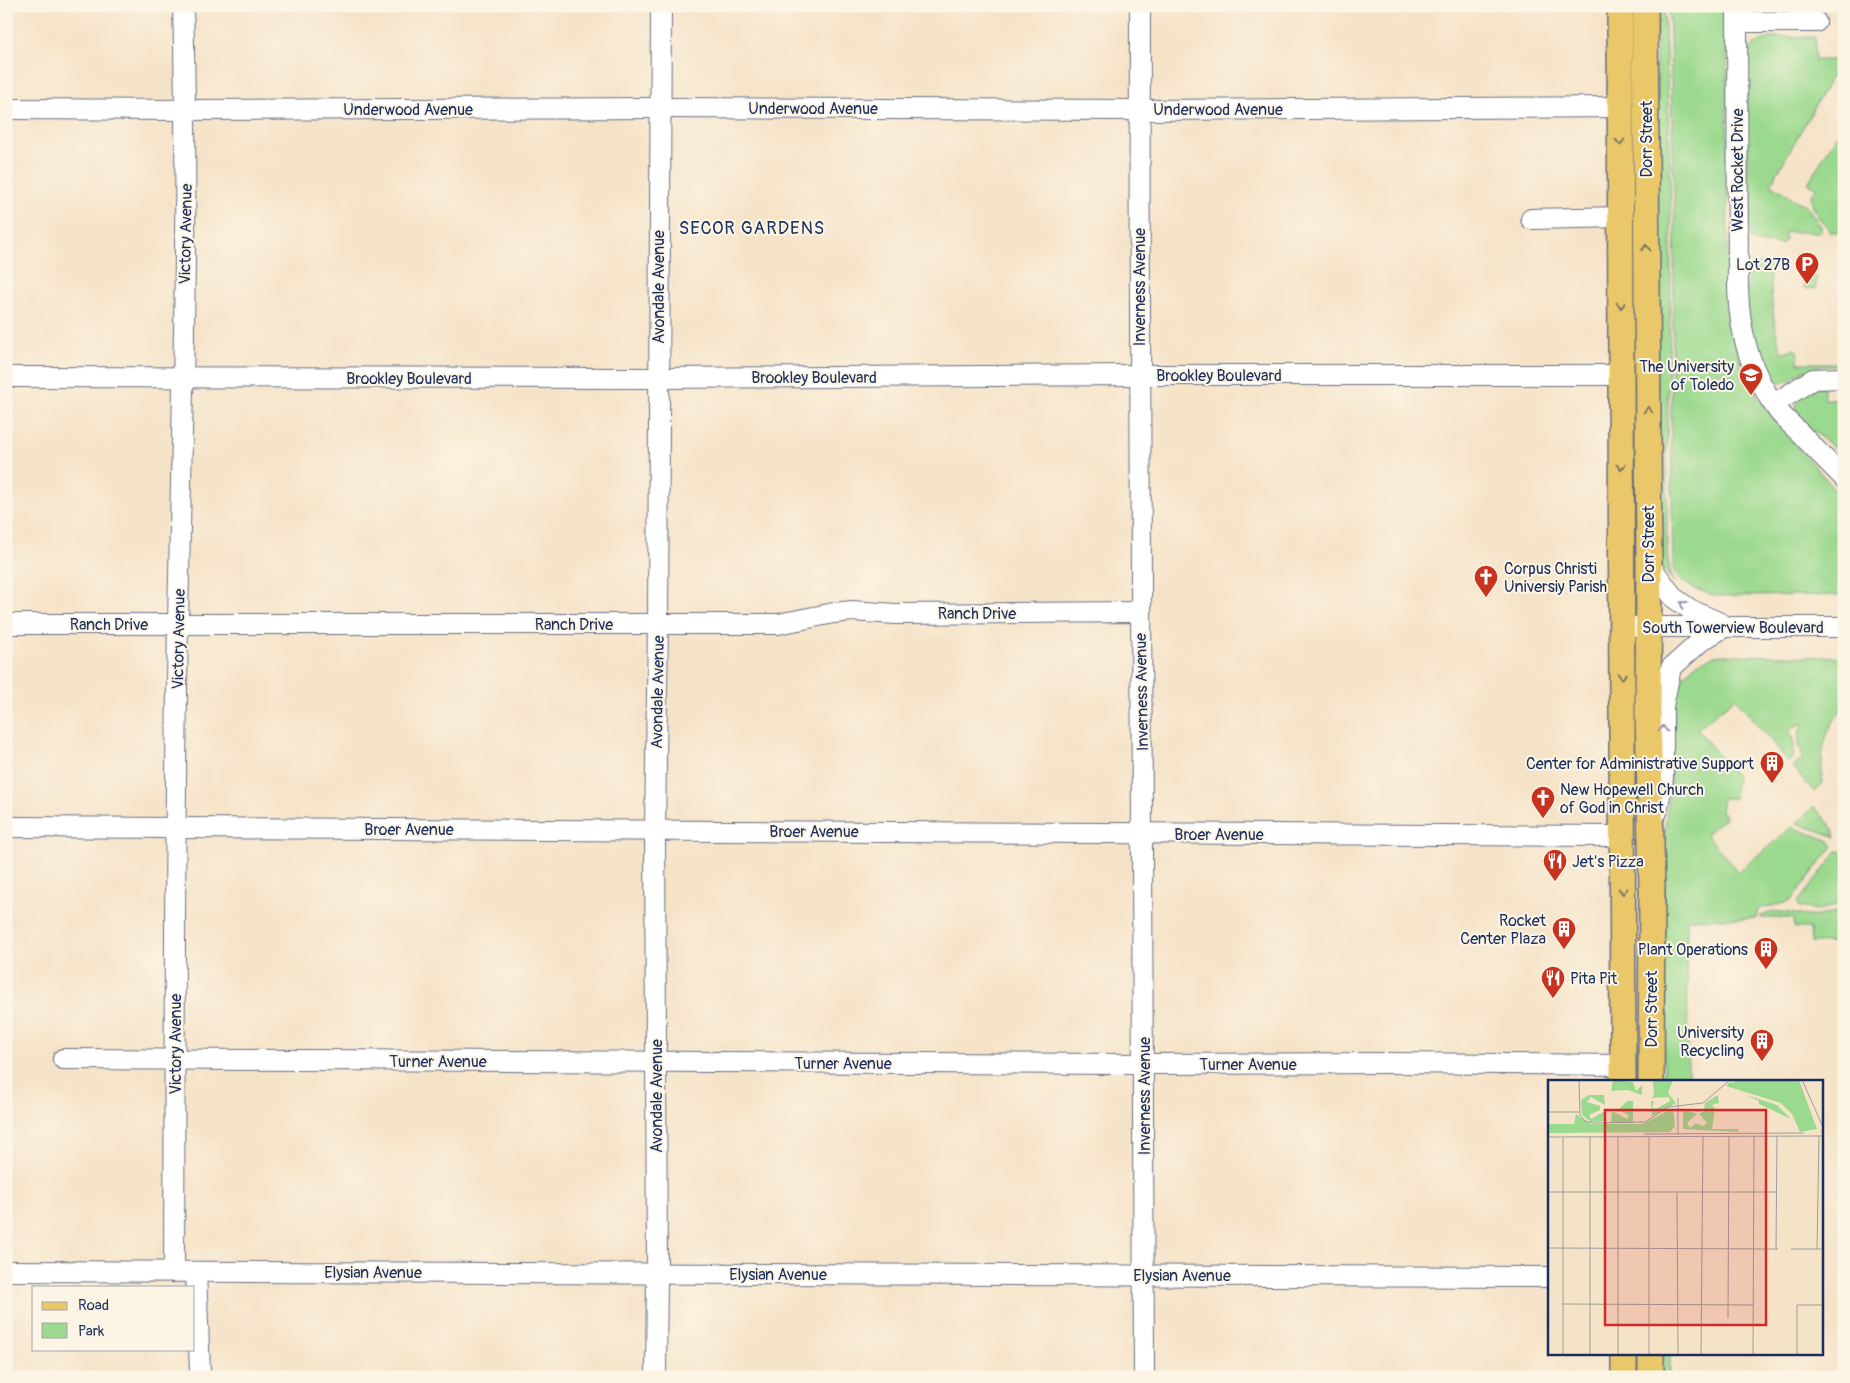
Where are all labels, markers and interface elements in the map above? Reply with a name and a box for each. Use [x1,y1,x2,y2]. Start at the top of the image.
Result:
street label: Underwood Avenue [748,99,878,119]
street label: Underwood Avenue [343,100,473,120]
street label: Underwood Avenue [1153,100,1283,120]
street label: Dorr Street [1637,100,1657,177]
street label: West Rocket Drive [1728,108,1748,232]
one-way arrow [1615,139,1625,147]
street label: Victory Avenue [175,183,197,285]
district label: SECOR GARDENS [679,217,825,240]
street label: Inverness Avenue [1130,228,1150,346]
street label: Avondale Avenue [649,230,669,344]
one-way arrow [1641,243,1652,251]
parking icon: Lot 27B [1794,251,1820,285]
place label: Lot 27B [1736,255,1790,275]
one-way arrow [1616,302,1626,309]
place label: The University of Toledo [1639,357,1734,395]
school or university icon: The University of Toledo [1738,362,1764,396]
street label: Brookley Boulevard [1156,366,1282,386]
street label: Brookley Boulevard [751,368,877,388]
street label: Brookley Boulevard [346,369,472,389]
one-way arrow [1643,406,1653,414]
one-way arrow [1616,464,1626,472]
street label: Dorr Street [1639,505,1659,582]
place label: Corpus Christi Universiy Parish [1504,559,1607,597]
church icon: Corpus Christi Universiy Parish [1473,564,1499,598]
street label: Victory Avenue [168,588,190,690]
one-way arrow [1679,601,1689,610]
street label: Ranch Drive [938,604,1016,624]
street label: Ranch Drive [70,615,148,635]
street label: Ranch Drive [535,615,613,635]
street label: South Towerview Boulevard [1642,618,1824,638]
street label: Inverness Avenue [1131,633,1153,751]
street label: Avondale Avenue [647,635,669,749]
one-way arrow [1617,672,1627,680]
one-way arrow [1658,724,1668,732]
building icon: Center for Administrative Support [1759,750,1785,784]
place label: Center for Administrative Support [1526,754,1755,774]
place label: New Hopewell Church of God in Christ [1560,780,1704,818]
church icon: New Hopewell Church of God in Christ [1530,785,1556,819]
street label: Broer Avenue [364,820,454,840]
street label: Broer Avenue [769,822,859,842]
street label: Broer Avenue [1174,825,1264,845]
restaurant icon: Jet's Pizza [1542,848,1568,882]
place label: Jet's Pizza [1572,852,1644,872]
one-way arrow [1618,888,1628,895]
place label: Rocket Center Plaza [1460,911,1547,949]
building icon: Rocket Center Plaza [1551,916,1577,950]
building icon: Plant Operations [1753,936,1779,970]
place label: Plant Operations [1638,940,1748,960]
restaurant icon: Pita Pit [1540,965,1566,999]
place label: Pita Pit [1570,969,1618,989]
street label: Dorr Street [1642,970,1662,1047]
street label: Victory Avenue [166,993,186,1094]
place label: University Recycling [1677,1023,1744,1061]
building icon: University Recycling [1749,1028,1775,1062]
street label: Inverness Avenue [1135,1037,1155,1155]
street label: Avondale Avenue [647,1039,667,1153]
street label: Turner Avenue [389,1052,487,1072]
street label: Turner Avenue [794,1054,892,1074]
street label: Turner Avenue [1199,1055,1297,1075]
inset map [1548,1080,1822,1356]
street label: Elysian Avenue [324,1263,422,1283]
street label: Elysian Avenue [729,1265,827,1285]
street label: Elysian Avenue [1133,1266,1231,1286]
legend [32,1286,195,1350]
text: Road [78,1296,109,1315]
text: Park [78,1322,105,1341]

